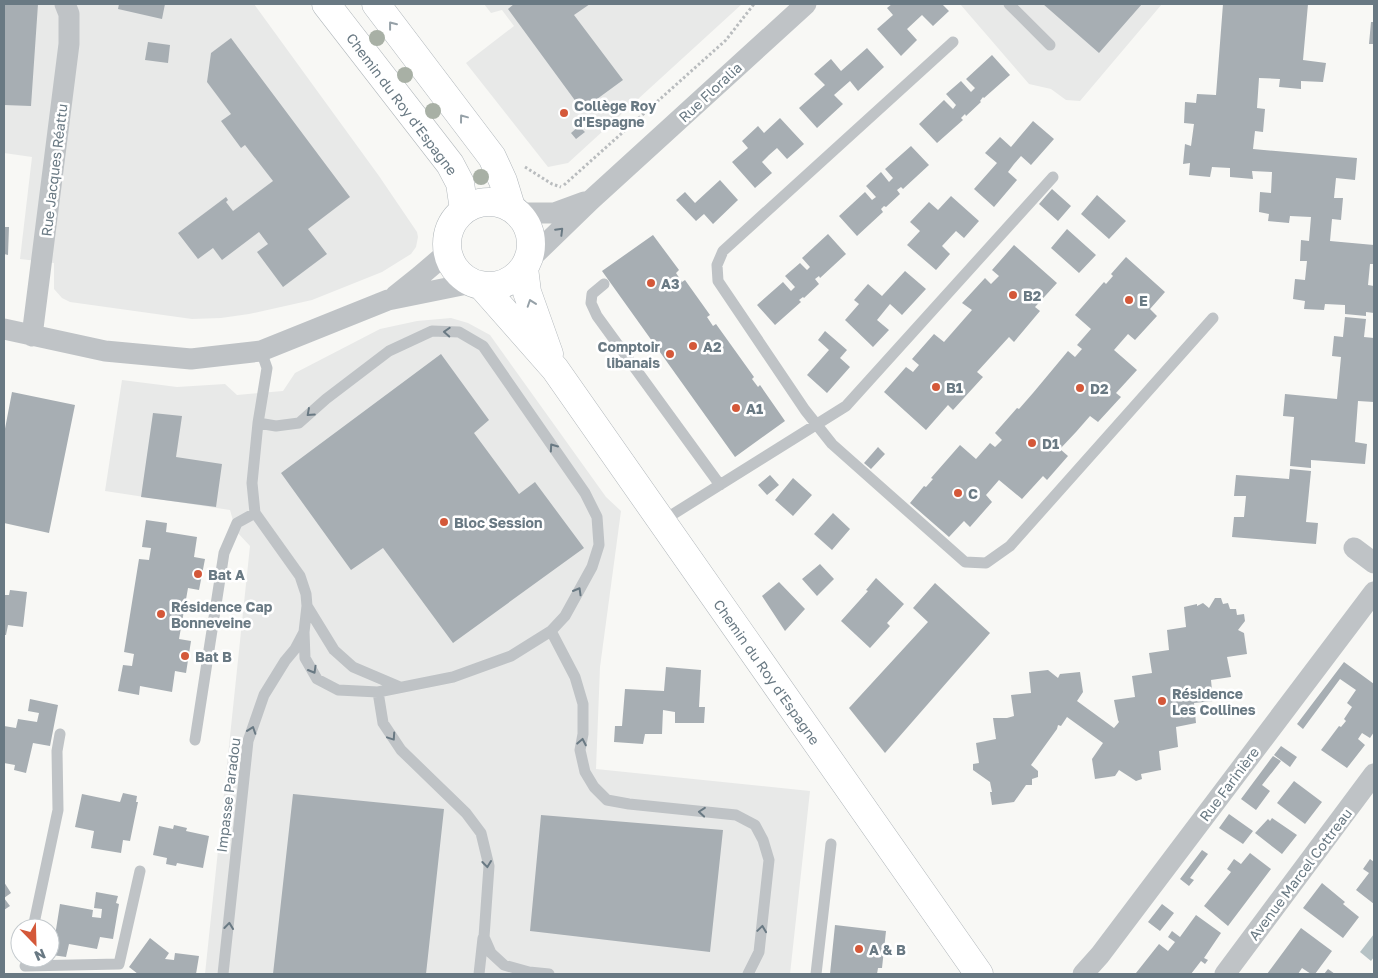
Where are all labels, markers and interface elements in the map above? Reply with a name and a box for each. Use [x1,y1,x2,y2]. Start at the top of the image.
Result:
one-way arrow [389,22,397,31]
street label: Chemin du Roy d'Espagne [343,30,461,178]
street label: Rue Floralia [675,59,745,125]
place label: Collège Roy d'Espagne [574,97,657,130]
street label: Rue Jacques Réattu [37,103,71,237]
marker: Collège Roy d'Espagne [558,107,570,119]
one-way arrow [460,115,468,124]
one-way arrow [554,227,563,236]
place label: A3 [661,275,679,292]
marker: A3 [645,277,657,289]
place label: B2 [1023,287,1042,304]
marker: B2 [1007,289,1019,301]
place label: E [1139,292,1148,309]
marker: E [1123,294,1135,306]
one-way arrow [527,299,537,307]
one-way arrow [442,326,450,337]
place label: Comptoir libanais [598,338,661,371]
place label: A2 [703,338,722,355]
marker: A2 [687,340,699,352]
marker: Comptoir libanais [664,348,676,360]
place label: B1 [946,379,963,396]
place label: D2 [1090,380,1109,397]
marker: B1 [930,381,942,393]
marker: D2 [1074,382,1086,394]
place label: A1 [746,400,763,417]
marker: A1 [730,402,742,414]
one-way arrow [307,407,316,416]
place label: D1 [1042,435,1059,452]
marker: D1 [1026,437,1038,449]
one-way arrow [550,443,559,452]
place label: C [968,485,978,502]
marker: C [952,487,964,499]
place label: Bloc Session [454,514,542,531]
marker: Bloc Session [438,516,450,528]
place label: Bat A [208,566,245,583]
marker: Bat A [192,568,204,580]
one-way arrow [571,587,581,596]
street label: Chemin du Roy d'Espagne [710,596,824,748]
place label: Résidence Cap Bonneveine [171,598,273,631]
marker: Résidence Cap Bonneveine [155,608,167,620]
place label: Bat B [195,648,232,665]
marker: Bat B [179,650,191,662]
one-way arrow [306,665,316,674]
place label: Résidence Les Collines [1172,685,1256,718]
marker: Résidence Les Collines [1156,695,1168,707]
one-way arrow [246,726,256,735]
one-way arrow [386,732,396,741]
street label: Impasse Paradou [213,737,243,853]
one-way arrow [576,737,586,746]
street label: Rue Farinière [1196,744,1262,824]
street label: Avenue Marcel Cottreau [1245,805,1355,943]
one-way arrow [698,806,706,817]
one-way arrow [481,860,492,868]
north arrow [10,918,60,968]
one-way arrow [223,921,234,929]
one-way arrow [757,924,767,933]
place label: A & B [869,941,906,958]
marker: A & B [853,943,865,955]
text: N [32,946,48,965]

